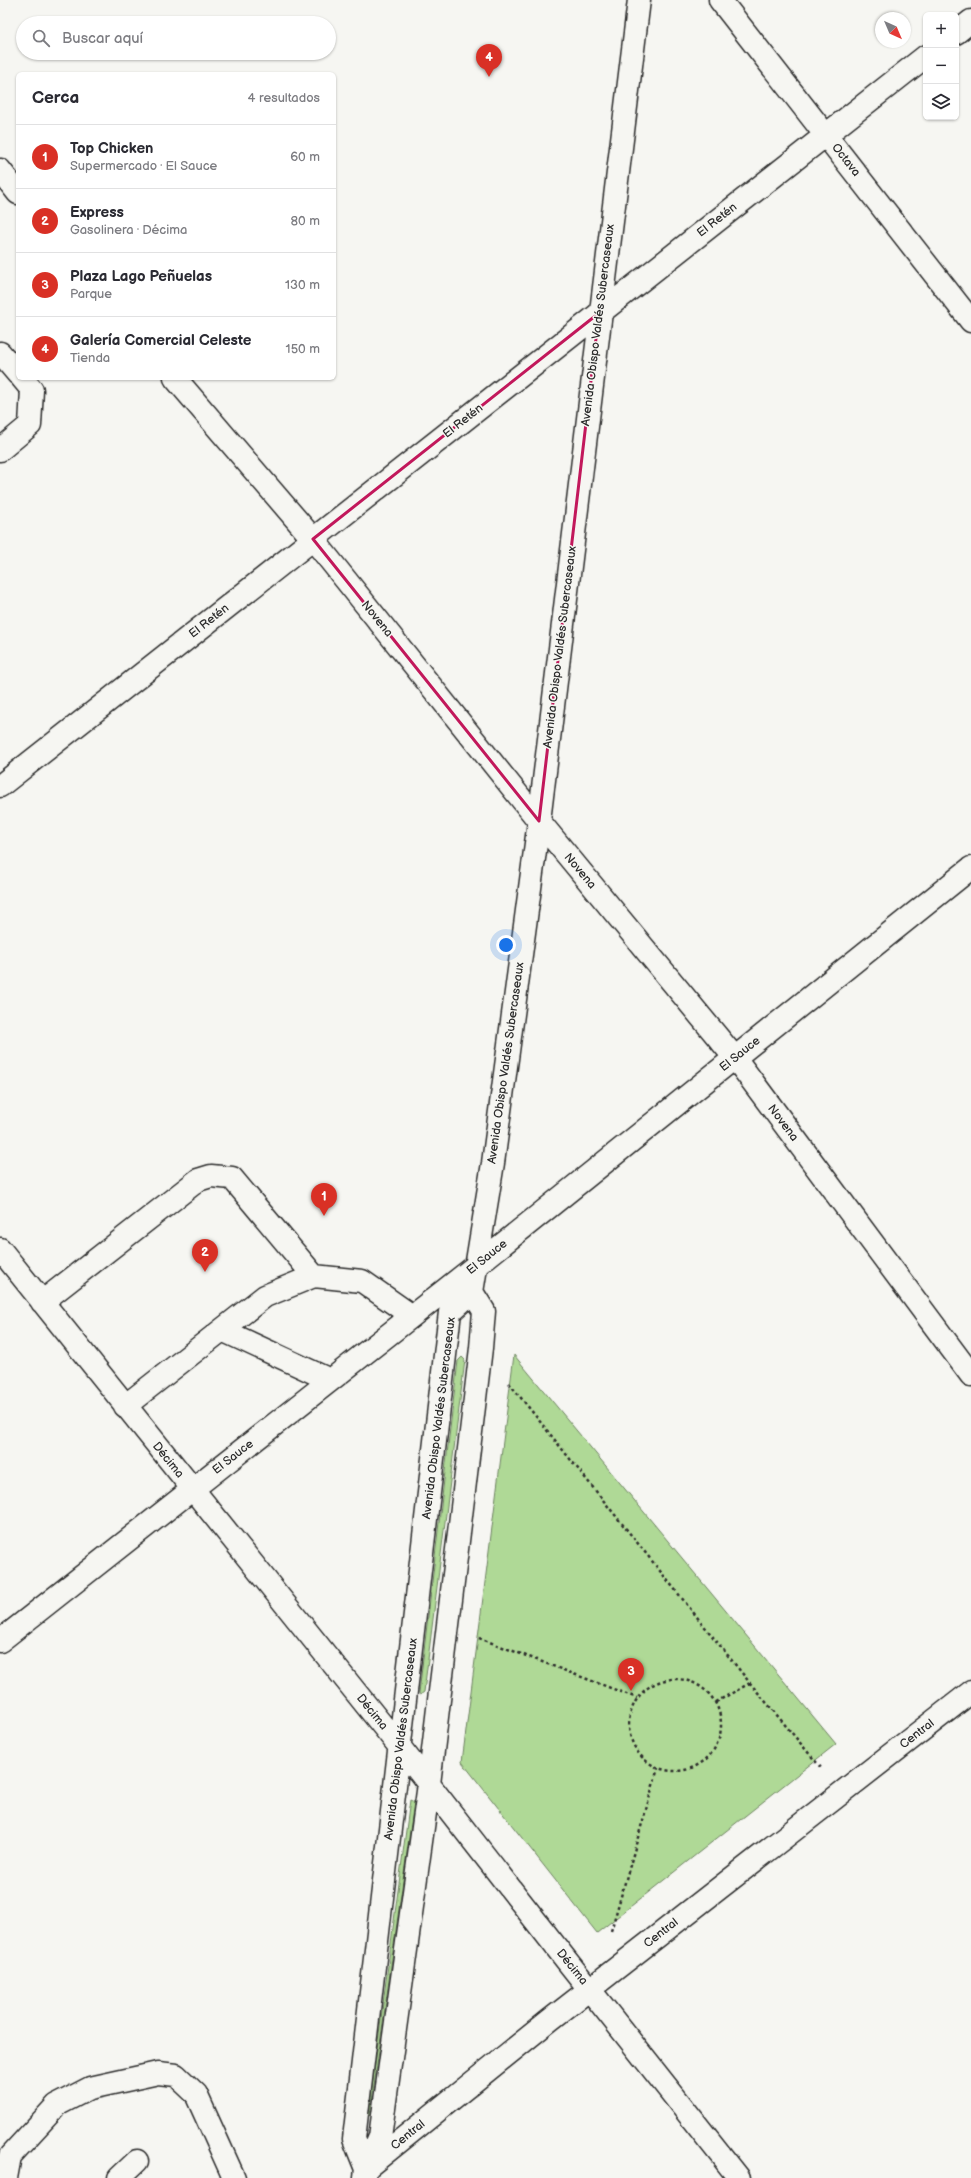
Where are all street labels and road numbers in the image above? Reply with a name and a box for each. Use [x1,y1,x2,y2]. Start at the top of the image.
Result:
street label: Octava [828,140,864,180]
street label: El Retén [694,200,740,240]
street label: Avenida Obispo Valdés Subercaseaux [578,223,618,427]
street label: El Retén [440,401,486,441]
street label: Avenida Obispo Valdés Subercaseaux [540,545,580,749]
street label: Novena [358,598,396,640]
street label: El Retén [186,601,232,641]
street label: Novena [561,850,599,892]
street label: Avenida Obispo Valdés Subercaseaux [484,961,528,1165]
street label: El Sauce [717,1033,763,1075]
street label: Novena [764,1102,802,1144]
street label: El Sauce [464,1236,510,1278]
street label: Avenida Obispo Valdés Subercaseaux [419,1316,459,1520]
street label: El Sauce [210,1436,256,1478]
street label: Décima [149,1439,187,1481]
street label: Avenida Obispo Valdés Subercaseaux [381,1637,421,1841]
street label: Décima [353,1691,391,1733]
street label: Central [897,1716,937,1752]
street label: Central [641,1915,681,1951]
street label: Décima [553,1946,591,1988]
street label: Central [388,2117,428,2153]

